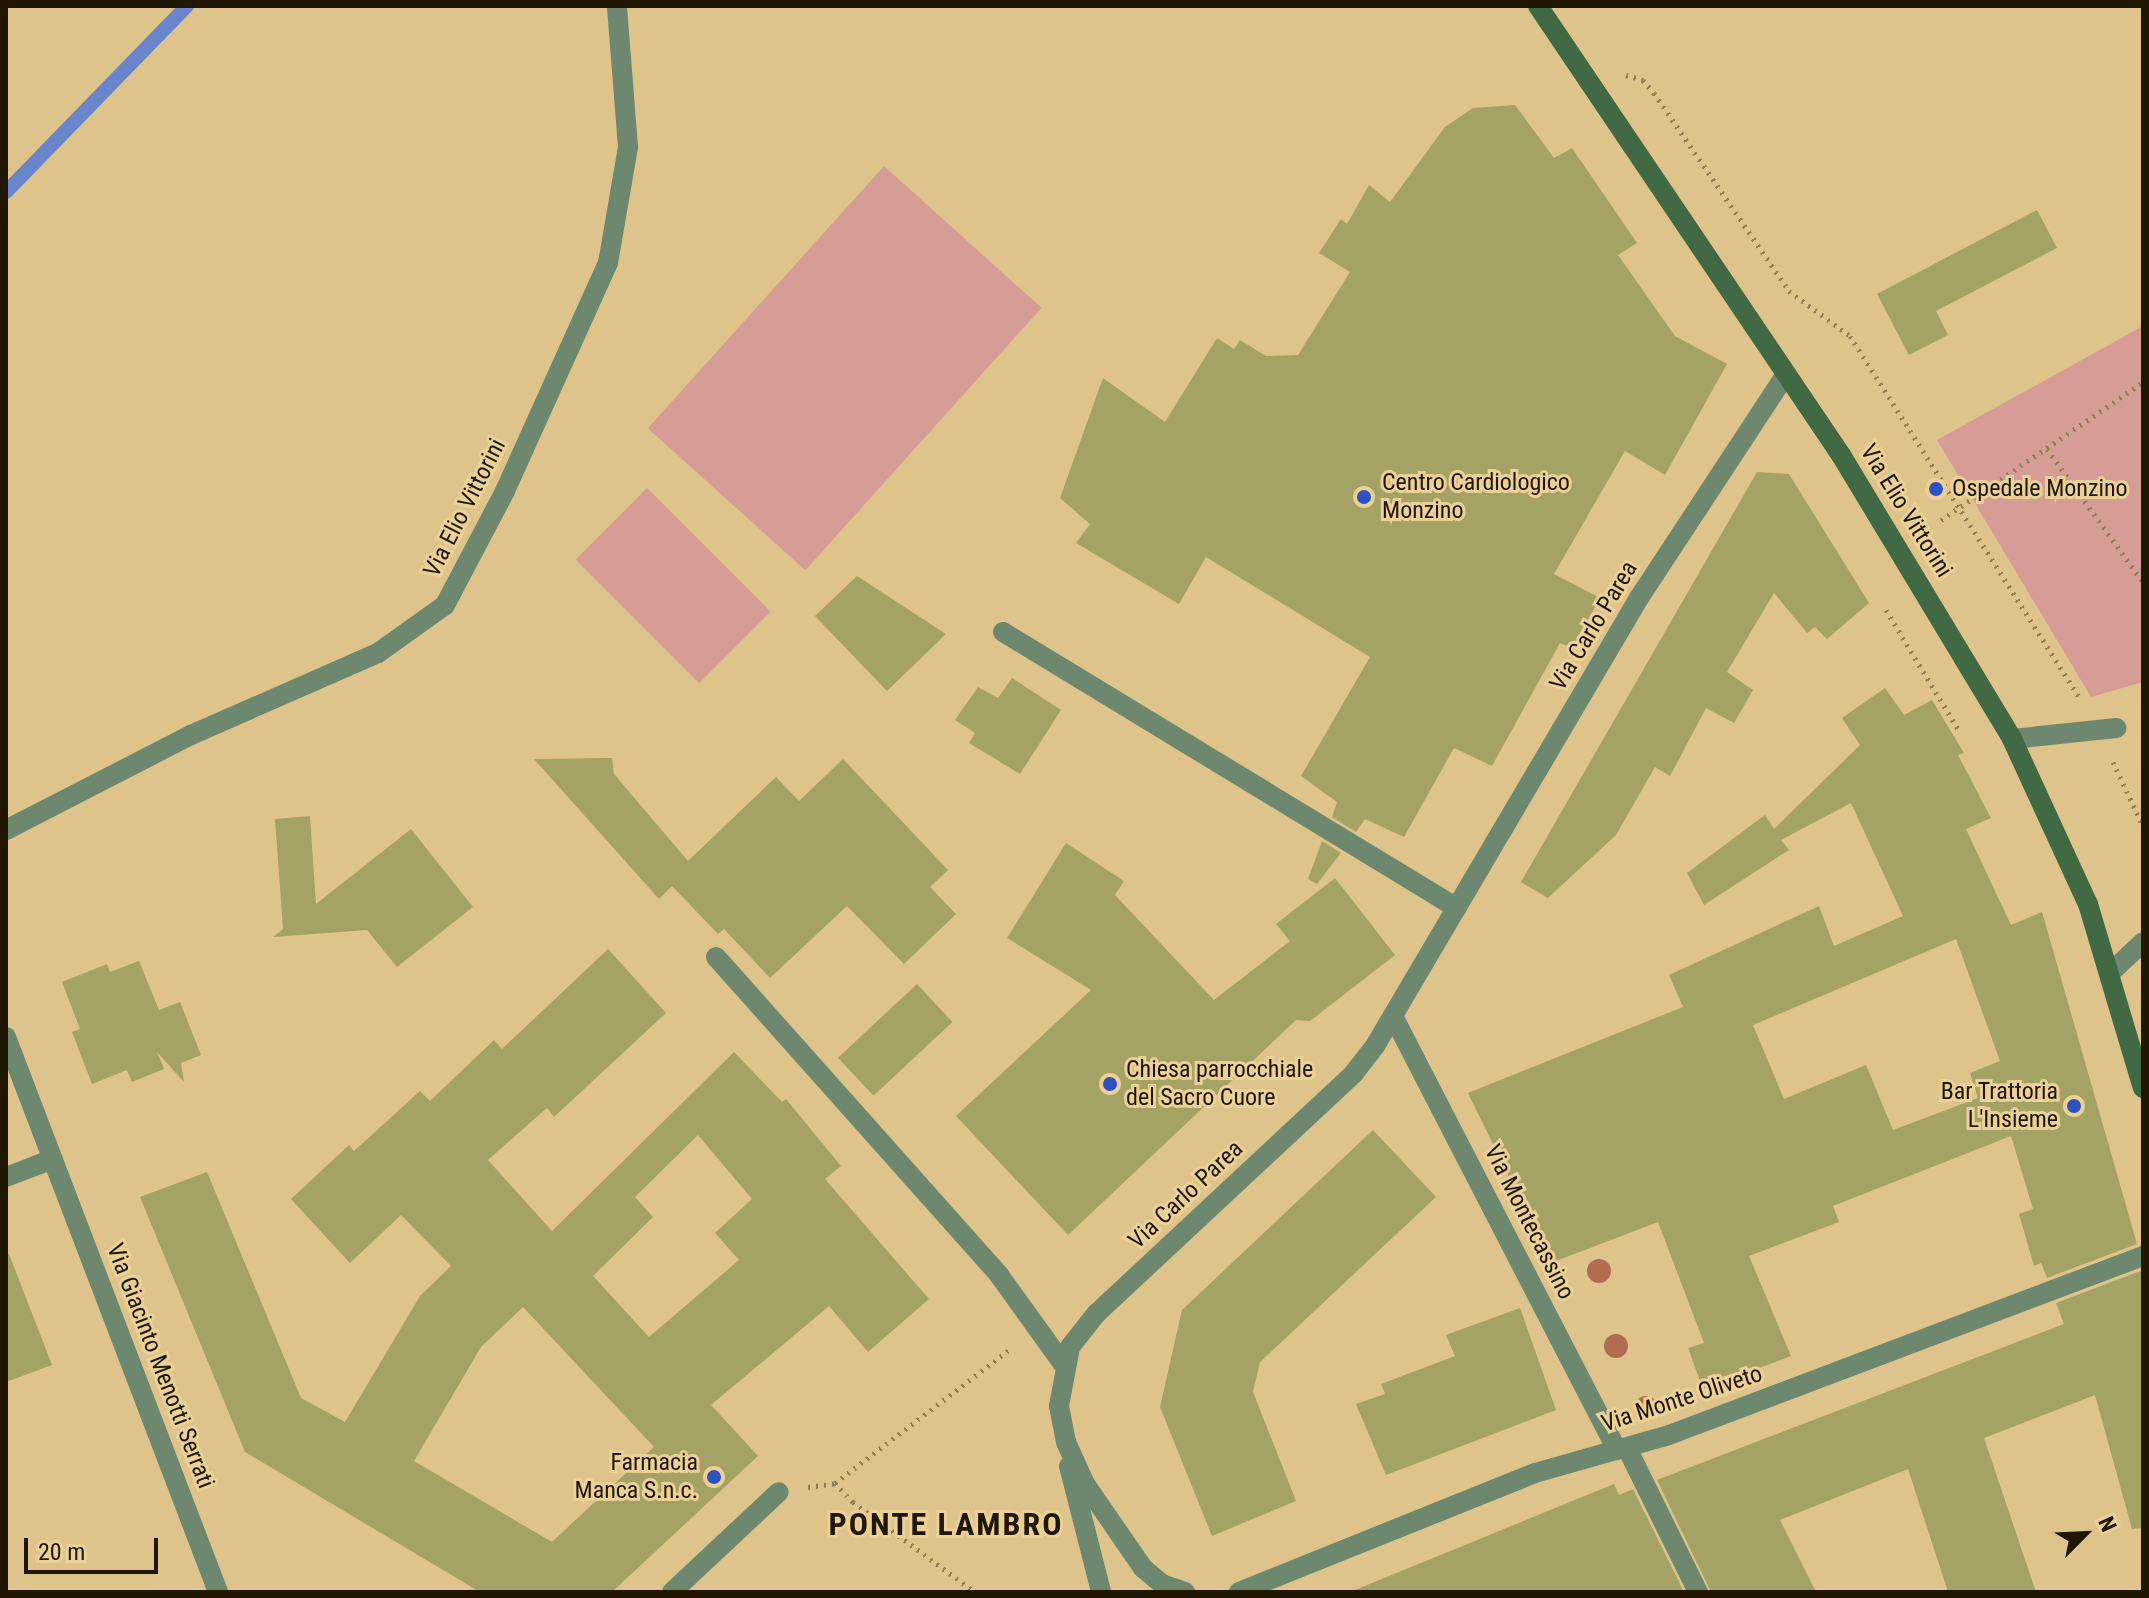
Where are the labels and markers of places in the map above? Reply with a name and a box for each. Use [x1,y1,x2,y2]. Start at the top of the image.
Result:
place label: Centro Cardiologico Monzino [1382,469,1570,525]
place label: Ospedale Monzino [1952,475,2128,503]
marker: Ospedale Monzino [1927,480,1945,498]
marker: Centro Cardiologico Monzino [1353,486,1375,508]
place label: Chiesa parrocchiale del Sacro Cuore [1126,1056,1313,1112]
marker: Chiesa parrocchiale del Sacro Cuore [1101,1075,1119,1093]
place label: Bar Trattoria L'Insieme [1940,1078,2058,1134]
marker: Bar Trattoria L'Insieme [2065,1097,2083,1115]
place label: Farmacia Manca S.n.c. [575,1449,698,1505]
marker: Farmacia Manca S.n.c. [705,1468,723,1486]

